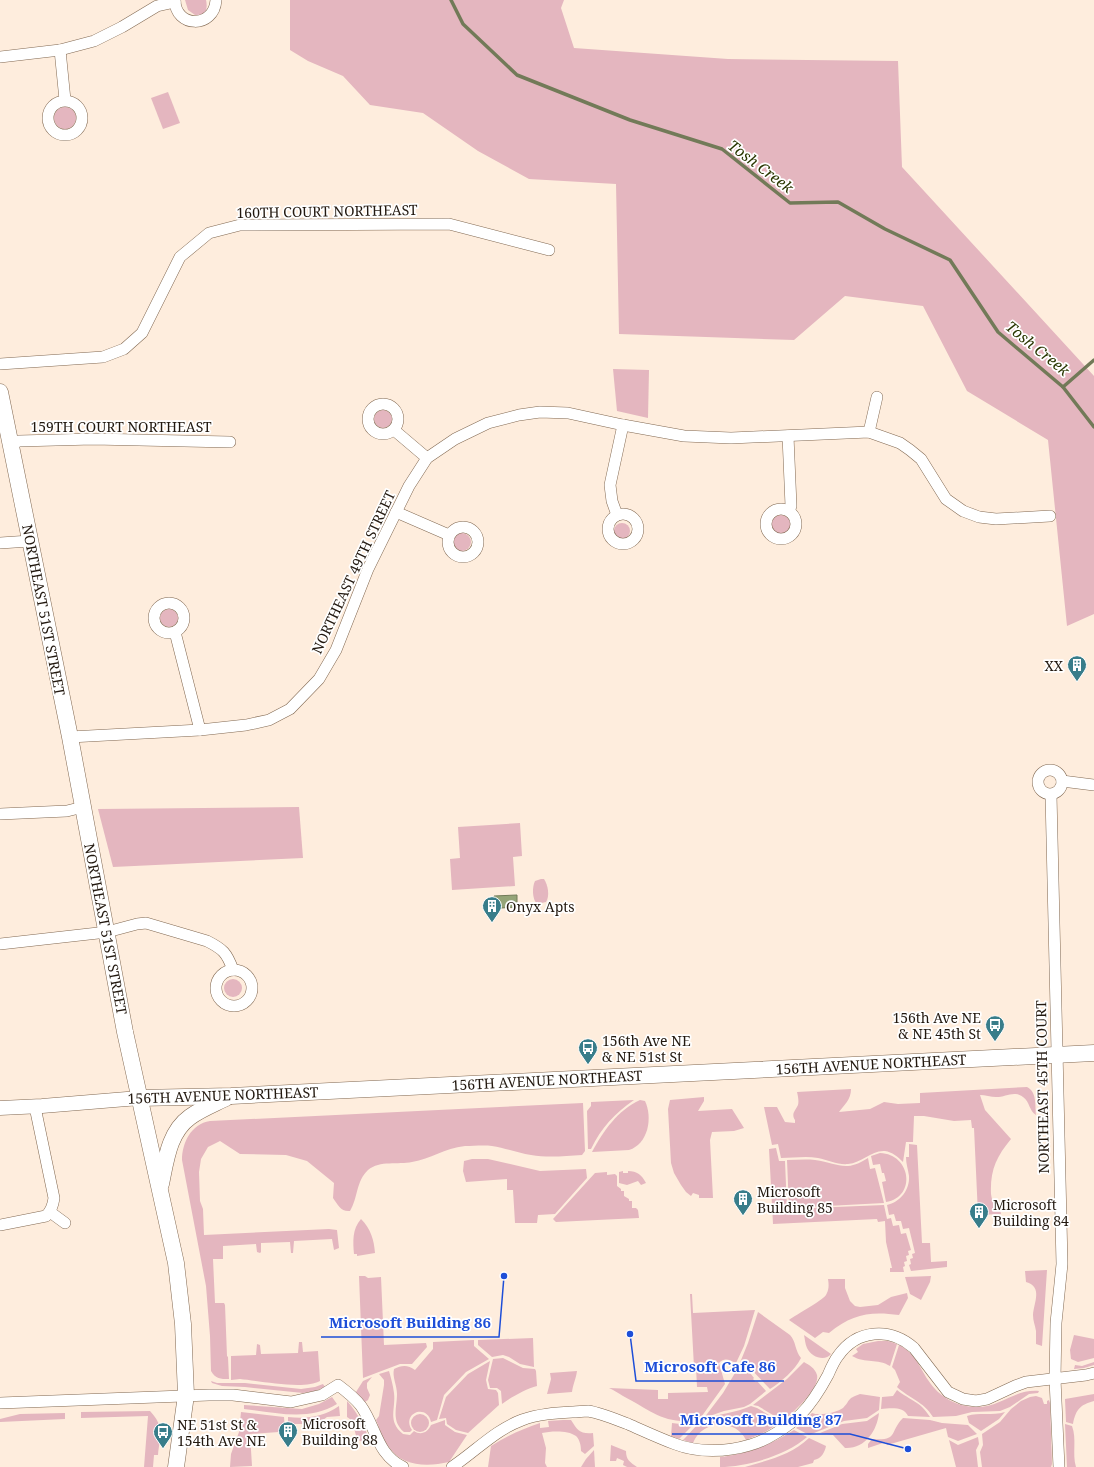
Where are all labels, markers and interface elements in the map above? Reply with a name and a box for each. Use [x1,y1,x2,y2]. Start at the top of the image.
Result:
water label: Tosh Creek [724,135,798,197]
street label: 160TH COURT NORTHEAST [236,200,418,222]
water label: Tosh Creek [1002,316,1074,380]
street label: 159TH COURT NORTHEAST [30,417,212,436]
street label: NORTHEAST 49TH STREET [307,487,399,657]
street label: NORTHEAST 51ST STREET [18,523,70,698]
building icon: XX [1066,654,1088,682]
place label: XX [1045,656,1064,675]
street label: NORTHEAST 51ST STREET [80,842,132,1017]
building icon: Onyx Apts [481,895,503,923]
place label: Onyx Apts [506,897,575,916]
street label: NORTHEAST 45TH COURT [1031,1000,1053,1174]
place label: 156th Ave NE & NE 45th St [892,1008,981,1043]
bus stop icon: 156th Ave NE & NE 45th St [984,1014,1006,1042]
place label: 156th Ave NE & NE 51st St [602,1031,691,1066]
bus stop icon: 156th Ave NE & NE 51st St [577,1037,599,1065]
street label: 156TH AVENUE NORTHEAST [775,1049,967,1078]
street label: 156TH AVENUE NORTHEAST [451,1065,643,1094]
street label: 156TH AVENUE NORTHEAST [127,1082,319,1108]
place label: Microsoft Building 85 [757,1182,833,1217]
building icon: Microsoft Building 85 [732,1188,754,1216]
place label: Microsoft Building 84 [993,1195,1069,1230]
building icon: Microsoft Building 84 [968,1201,990,1229]
callout: Microsoft Building 86 [321,1310,499,1337]
text: Microsoft Building 86 [329,1312,491,1332]
callout: Microsoft Cafe 86 [636,1354,784,1381]
text: Microsoft Cafe 86 [644,1356,776,1376]
callout: Microsoft Building 87 [672,1407,850,1434]
text: Microsoft Building 87 [680,1409,842,1429]
place label: Microsoft Building 88 [302,1414,378,1449]
place label: NE 51st St & 154th Ave NE [177,1415,266,1450]
building icon: Microsoft Building 88 [277,1420,299,1448]
bus stop icon: NE 51st St & 154th Ave NE [152,1421,174,1449]

